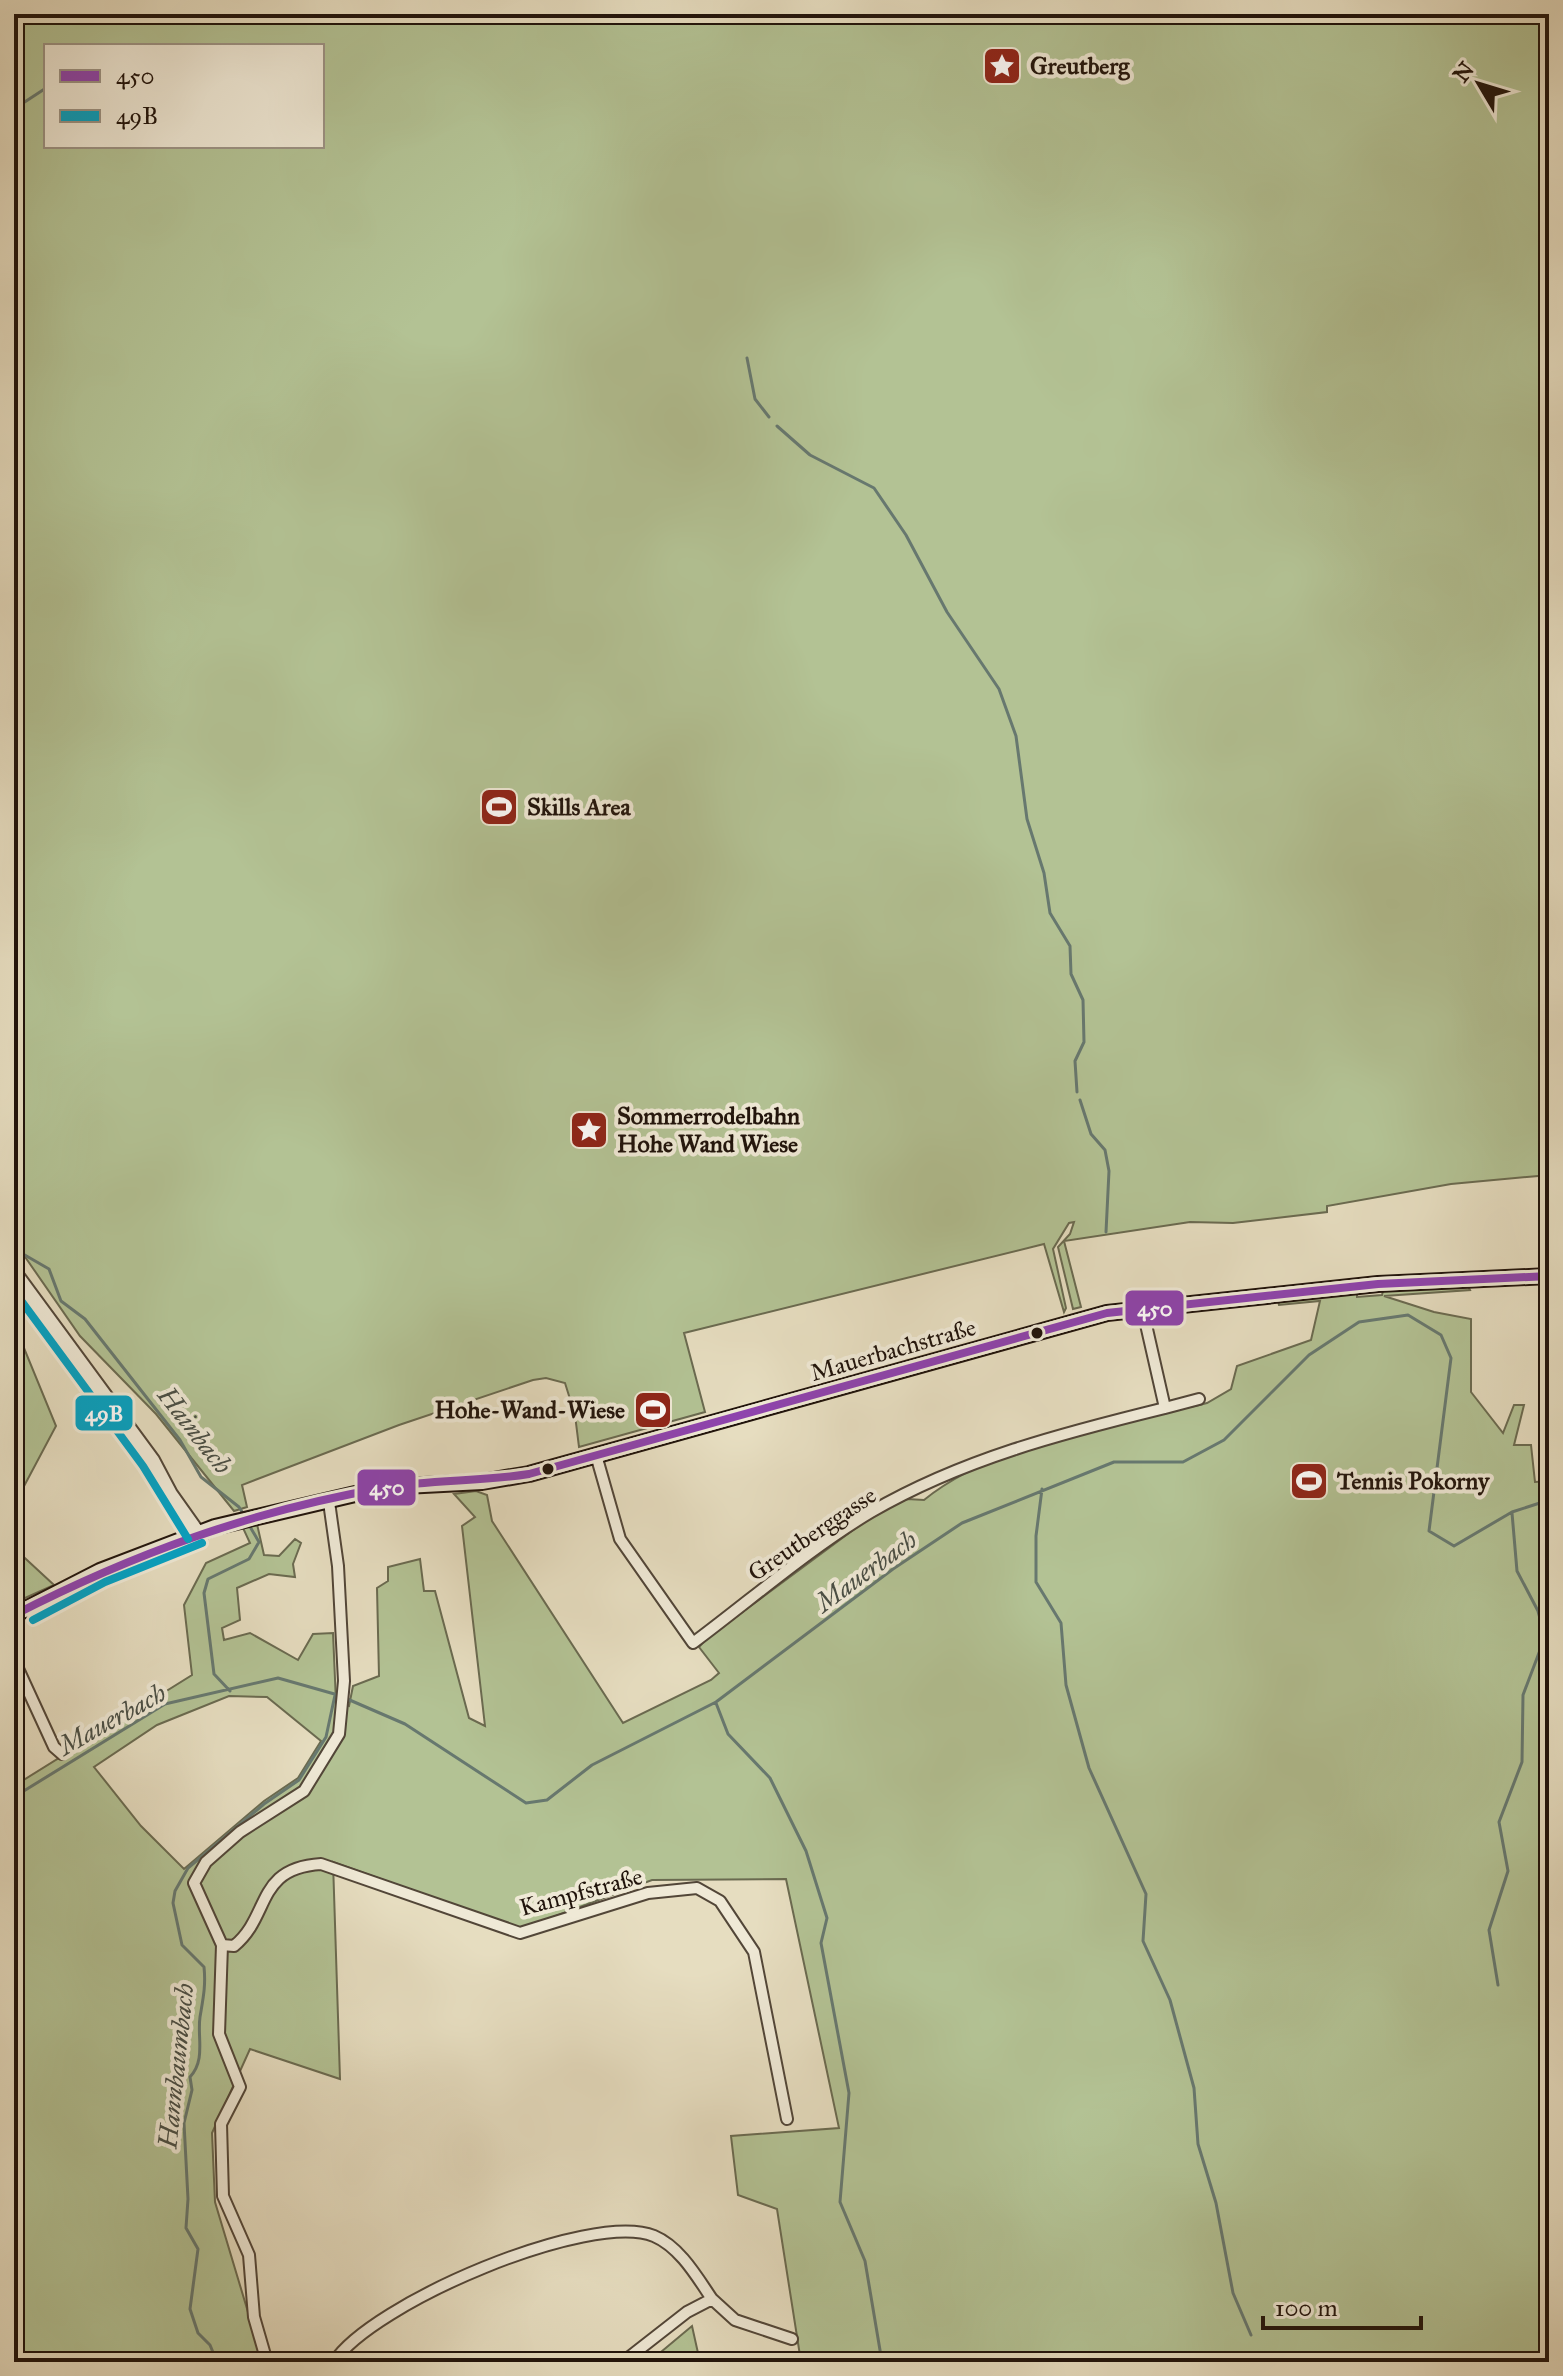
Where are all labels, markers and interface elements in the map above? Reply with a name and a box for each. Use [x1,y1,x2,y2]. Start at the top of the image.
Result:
legend [44,44,324,148]
north arrow [1439,44,1519,124]
place icon: Greutberg [981,45,1023,87]
place label: Greutberg [1030,51,1130,81]
text: N [1447,56,1480,88]
text: 450 [116,61,155,91]
text: 49B [116,101,158,131]
sports icon: Skills Area [478,786,520,828]
place label: Skills Area [527,792,631,822]
place label: Sommerrodelbahn Hohe Wand Wiese [617,1101,800,1159]
place icon: Sommerrodelbahn Hohe Wand Wiese [568,1109,610,1151]
line badge: 450 [1124,1289,1185,1327]
text: 450 [1137,1295,1173,1322]
street label: Mauerbachstraße [807,1312,979,1388]
unlabelled marker [1029,1325,1045,1341]
water label: Hainbach [150,1379,239,1480]
sports icon: Hohe-Wand-Wiese [632,1389,674,1431]
line badge: 49B [74,1394,134,1432]
place label: Hohe-Wand-Wiese [435,1395,625,1425]
text: 49B [85,1400,123,1427]
sports icon: Tennis Pokorny [1288,1460,1330,1502]
unlabelled marker [540,1461,556,1477]
place label: Tennis Pokorny [1336,1466,1491,1496]
line badge: 450 [356,1468,417,1507]
text: 450 [369,1474,405,1501]
street label: Greutberggasse [742,1480,882,1588]
water label: Mauerbach [807,1523,923,1620]
water label: Mauerbach [50,1676,171,1763]
street label: Kampfstraße [516,1861,646,1923]
water label: Hannbaumbach [151,1981,201,2151]
scale bar [1263,2280,1421,2330]
text: 100 m [1275,2293,1338,2323]

